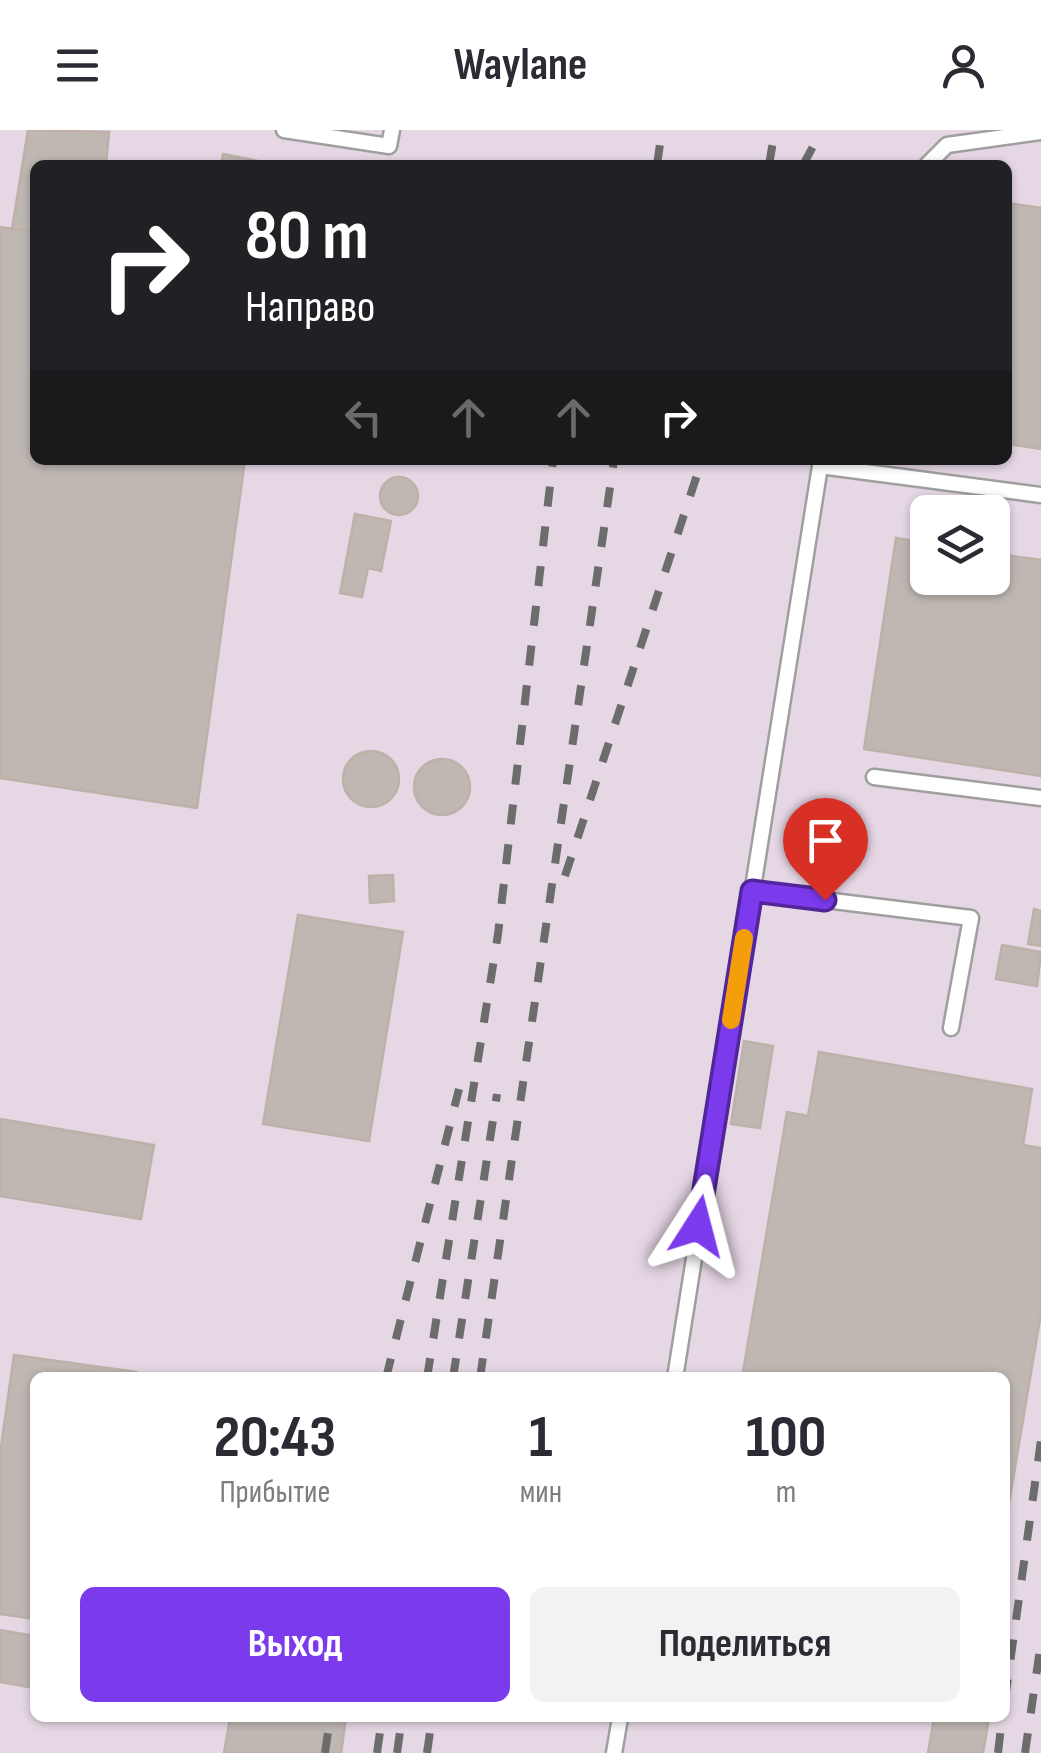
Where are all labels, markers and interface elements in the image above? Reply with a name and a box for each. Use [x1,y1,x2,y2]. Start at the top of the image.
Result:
icon: menu [50,38,105,93]
text: Waylane [454,38,587,93]
icon: person [936,38,991,93]
text: 80 m [245,195,369,279]
icon: right [80,200,210,330]
text: Направо [245,280,375,335]
icon: left [336,390,391,445]
icon: ahead [441,390,496,445]
icon: ahead [546,390,601,445]
icon: right [651,390,706,445]
map controls [910,495,1010,595]
button: layers [910,495,1010,595]
pin [783,798,868,901]
icon: arrive [798,813,853,868]
position arrow [646,1174,750,1278]
text: 20:43 [214,1402,336,1474]
text: 1 [529,1402,553,1474]
text: 100 [746,1402,826,1474]
text: Прибытие [219,1473,330,1512]
text: мин [520,1473,562,1512]
text: m [776,1473,796,1512]
button: Выход [80,1587,510,1702]
button: Поделиться [530,1587,960,1702]

